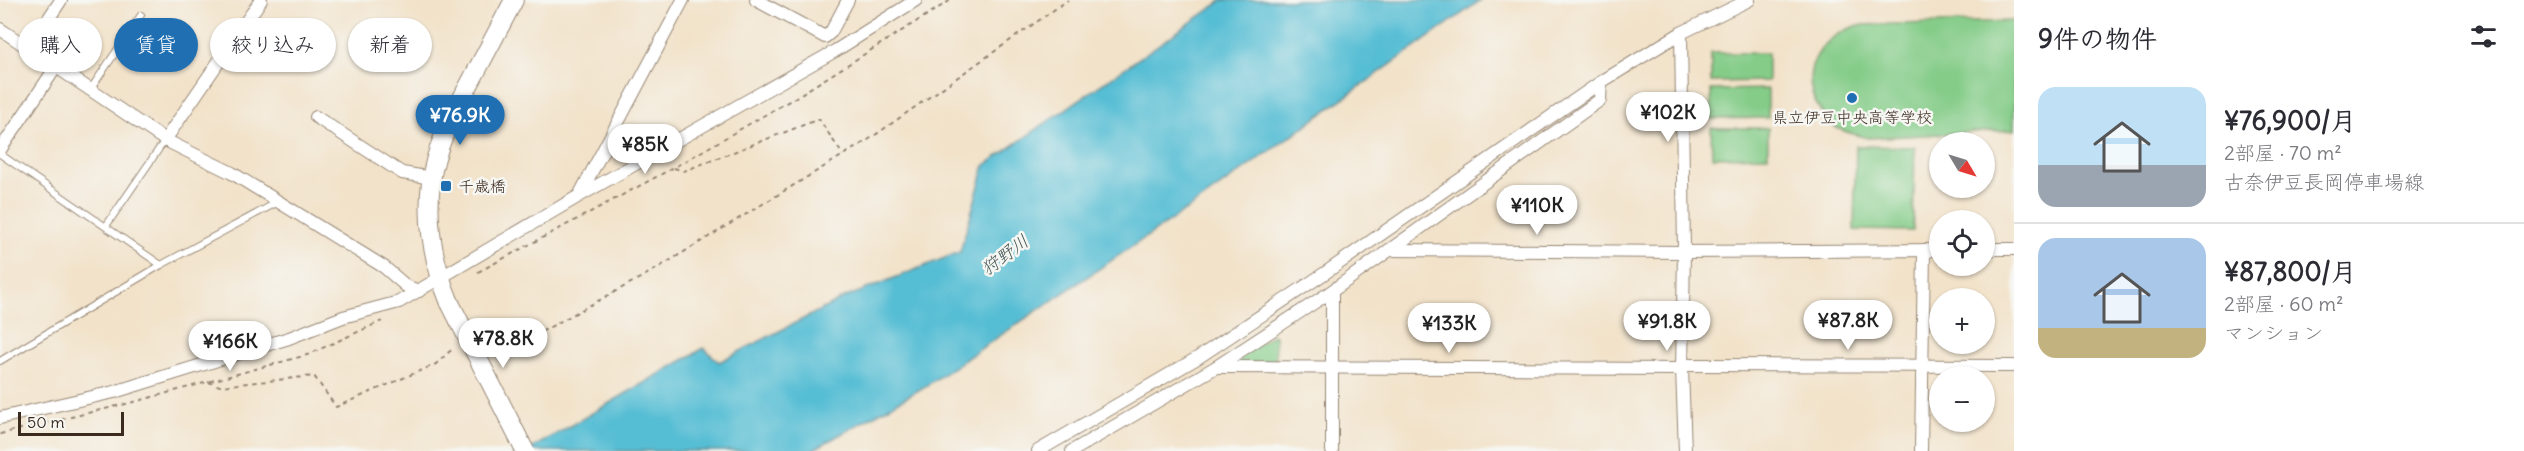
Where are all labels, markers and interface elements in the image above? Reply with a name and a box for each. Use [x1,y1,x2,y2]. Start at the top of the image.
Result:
chip: 購入 [18,18,102,72]
chip: 賃貸 [114,18,198,72]
chip: 絞り込み [210,18,336,72]
chip: 新着 [348,18,432,72]
icon: filters [2467,20,2500,53]
text: 9件の物件 [2038,22,2157,55]
marker: 県立伊豆中央高等学校 [1845,91,1859,105]
pin: ¥102K [1626,92,1710,143]
pin: ¥76.9K [411,95,509,146]
text: ¥102K [1640,99,1696,124]
text: ¥76.9K [430,102,490,127]
text: ¥76,900/月 [2224,104,2356,137]
place label: 県立伊豆中央高等学校 [1772,107,1932,127]
icon: home [2086,111,2158,183]
pin: ¥85K [609,124,681,175]
text: ¥85K [621,131,669,156]
north arrow [1929,132,1995,198]
map controls [1929,132,1995,432]
text: 2部屋 · 70 m² [2224,140,2342,165]
text: 古奈伊豆長岡停車場線 [2224,169,2424,194]
place label: 千歳橋 [458,176,506,196]
marker: 千歳橋 [439,179,453,193]
pin: ¥110K [1495,185,1579,236]
text: ¥110K [1510,192,1564,217]
button: locate [1929,210,1995,276]
water label: 狩野川 [976,229,1033,280]
text: ¥87,800/月 [2224,255,2357,288]
icon: home [2086,262,2158,334]
button: + [1929,288,1995,354]
text: 2部屋 · 60 m² [2224,291,2343,316]
pin: ¥87.8K [1799,300,1897,351]
pin: ¥91.8K [1618,301,1716,352]
pin: ¥133K [1407,303,1491,354]
text: ¥87.8K [1817,307,1879,332]
text: ¥91.8K [1637,308,1697,333]
text: ¥133K [1422,310,1476,335]
pin: ¥78.8K [454,318,552,369]
text: マンション [2224,320,2323,345]
pin: ¥166K [188,321,272,372]
text: ¥78.8K [472,325,534,350]
text: ¥166K [202,328,258,353]
button: − [1929,366,1995,432]
scale bar [18,409,124,436]
text: 50 m [27,412,65,432]

